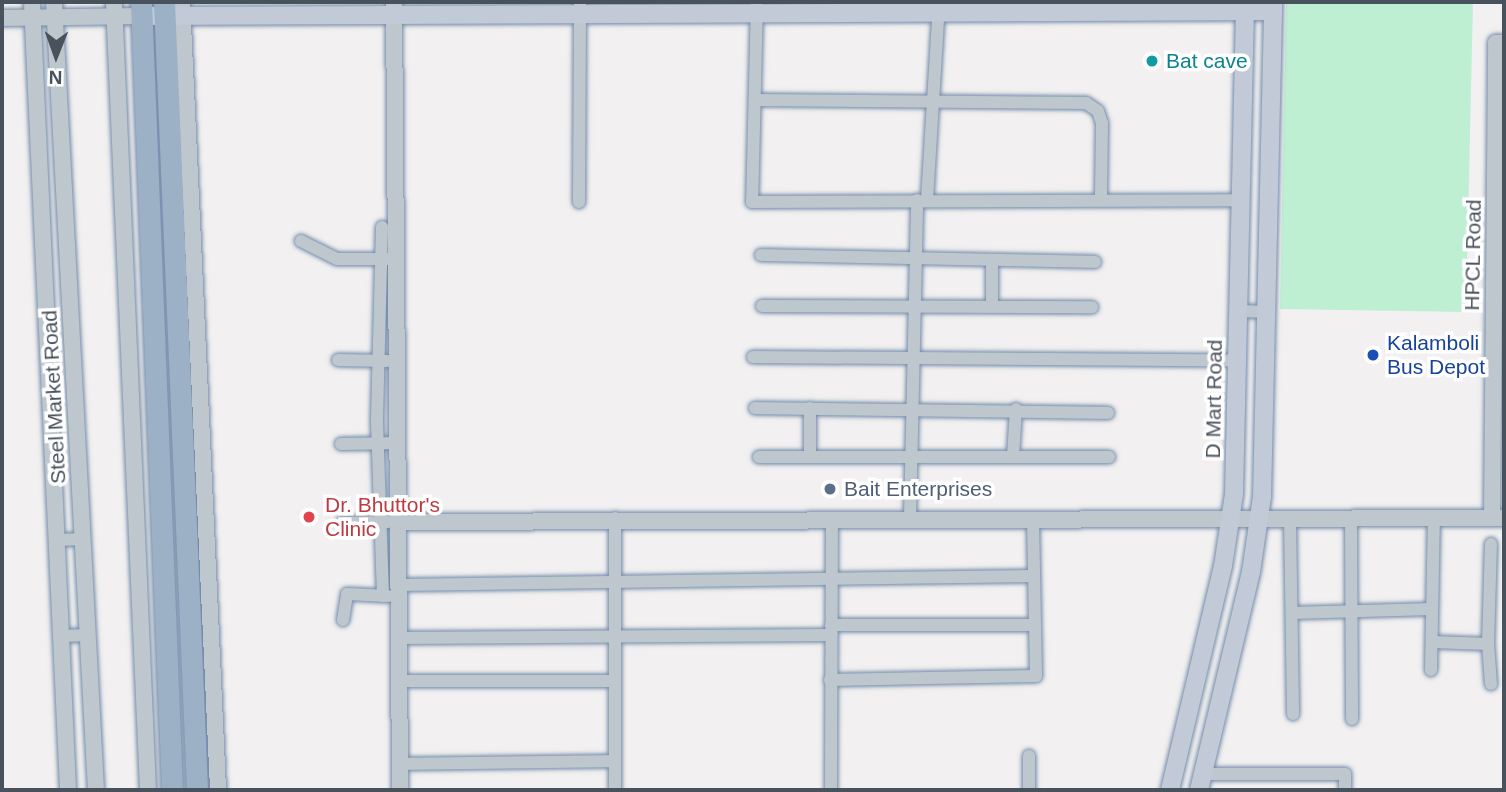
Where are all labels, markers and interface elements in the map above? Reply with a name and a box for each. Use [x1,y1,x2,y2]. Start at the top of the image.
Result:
north arrow [21,21,91,91]
place label: Bat cave [1166,48,1248,74]
marker: Bat cave [1144,53,1160,69]
text: N [49,67,63,88]
street label: HPCL Road [1459,199,1487,311]
street label: Steel Market Road [37,310,71,484]
place label: Kalamboli Bus Depot [1387,330,1485,380]
street label: D Mart Road [1200,339,1228,459]
marker: Kalamboli Bus Depot [1365,347,1381,363]
place label: Bait Enterprises [844,476,992,502]
marker: Bait Enterprises [822,481,838,497]
place label: Dr. Bhuttor's Clinic [325,492,440,542]
marker: Dr. Bhuttor's Clinic [299,507,319,527]

